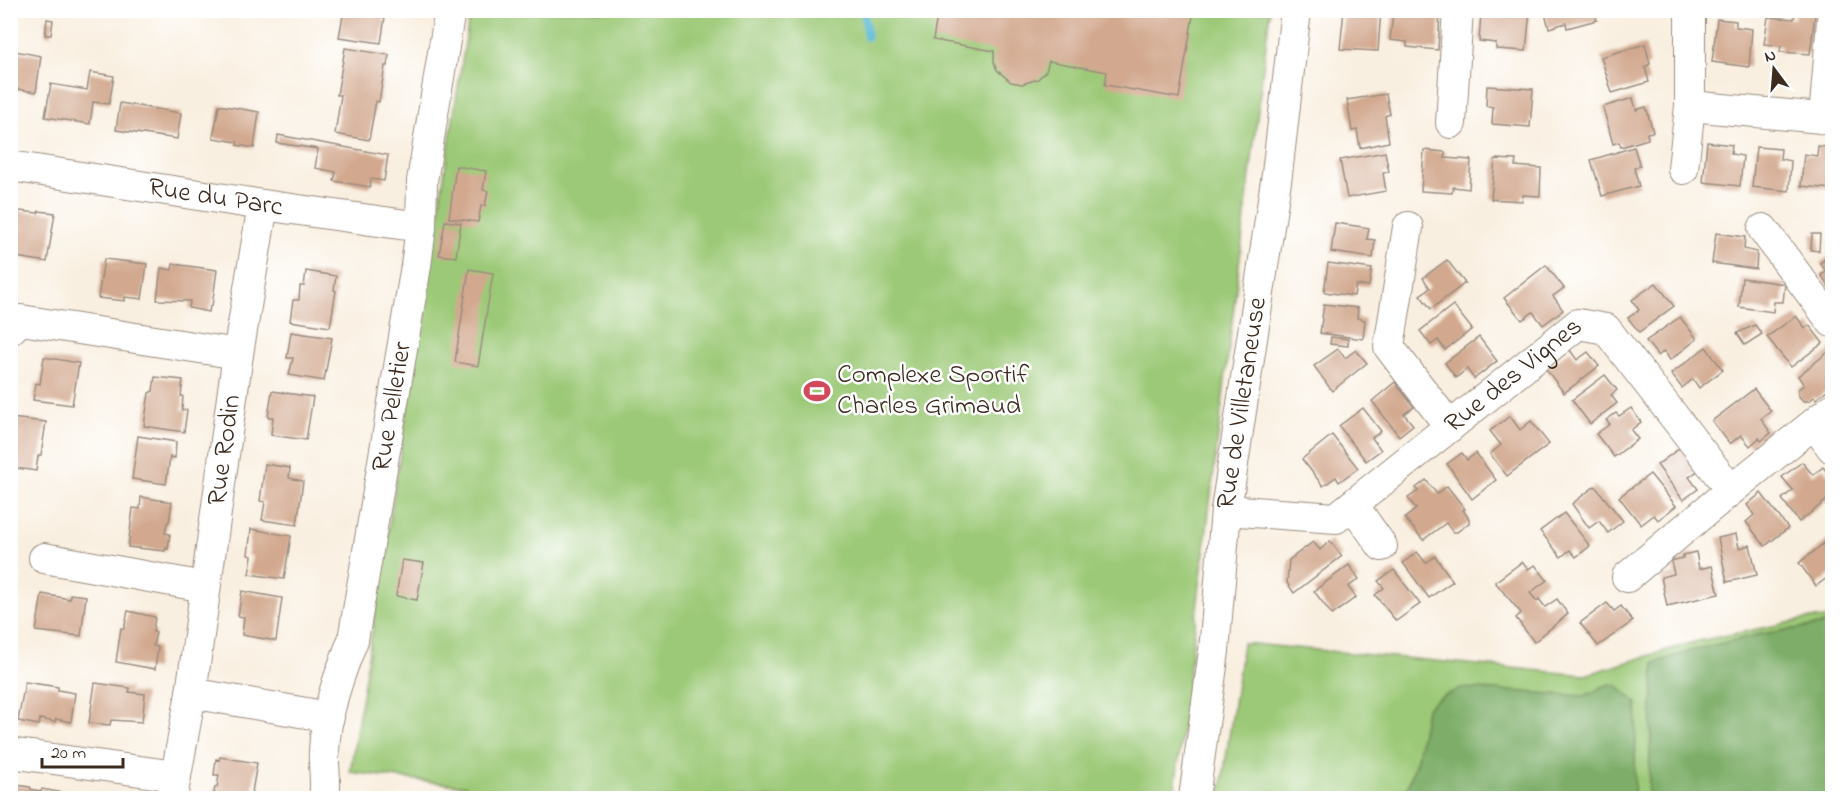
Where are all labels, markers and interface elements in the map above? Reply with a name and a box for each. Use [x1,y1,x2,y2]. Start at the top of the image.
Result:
north arrow [1744,39,1804,99]
text: N [1762,43,1779,70]
street label: Rue du Parc [146,168,285,227]
street label: Rue de Villetaneuse [1207,294,1278,512]
street label: Rue des Vignes [1436,308,1591,443]
street label: Rue Pelletier [362,338,423,474]
place label: Complexe Sportif Charles Grimaud [837,356,1030,426]
sports icon: Complexe Sportif Charles Grimaud [802,376,832,406]
street label: Rue Rodin [198,392,252,508]
scale bar [42,731,123,769]
text: 20 m [51,741,86,767]

